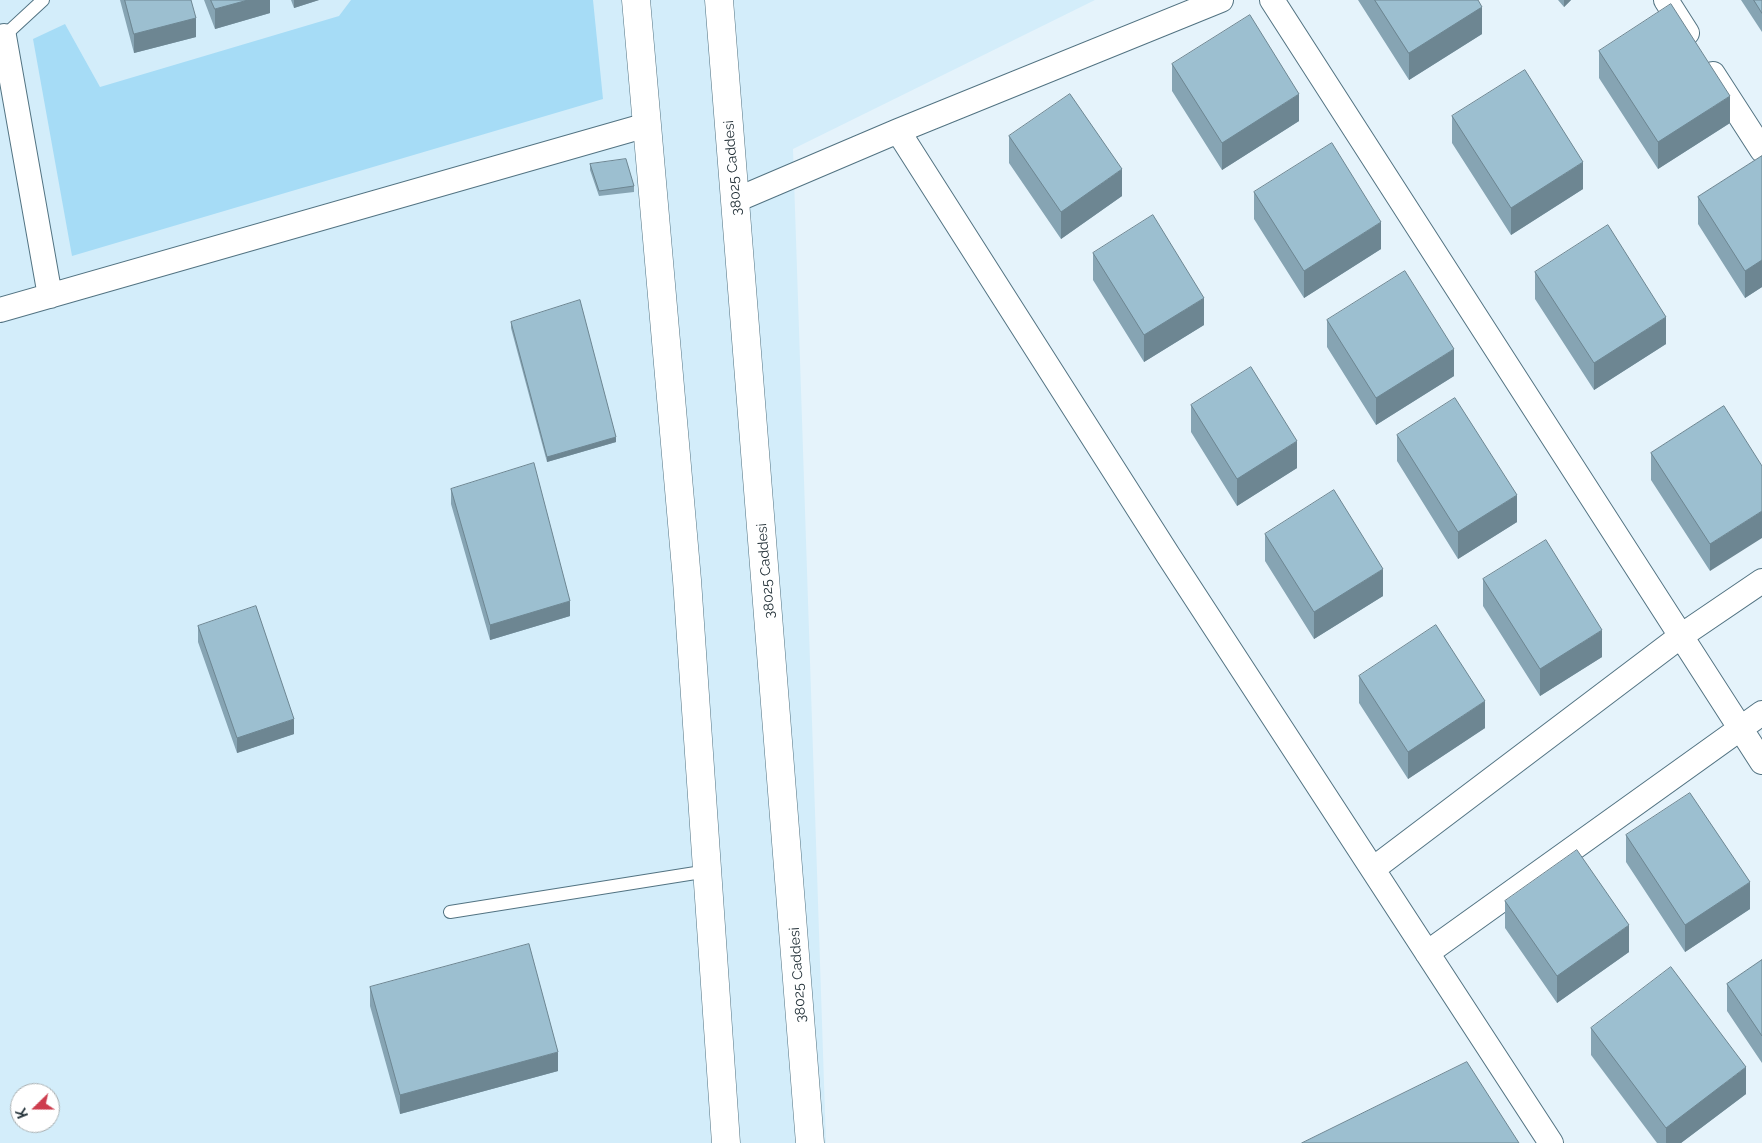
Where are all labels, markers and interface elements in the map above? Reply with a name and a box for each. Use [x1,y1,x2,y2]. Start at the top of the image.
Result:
street label: 38025 Caddesi [720,120,746,216]
street label: 38025 Caddesi [753,523,779,619]
street label: 38025 Caddesi [786,927,810,1023]
north arrow [10,1083,60,1133]
text: K [13,1106,31,1121]

